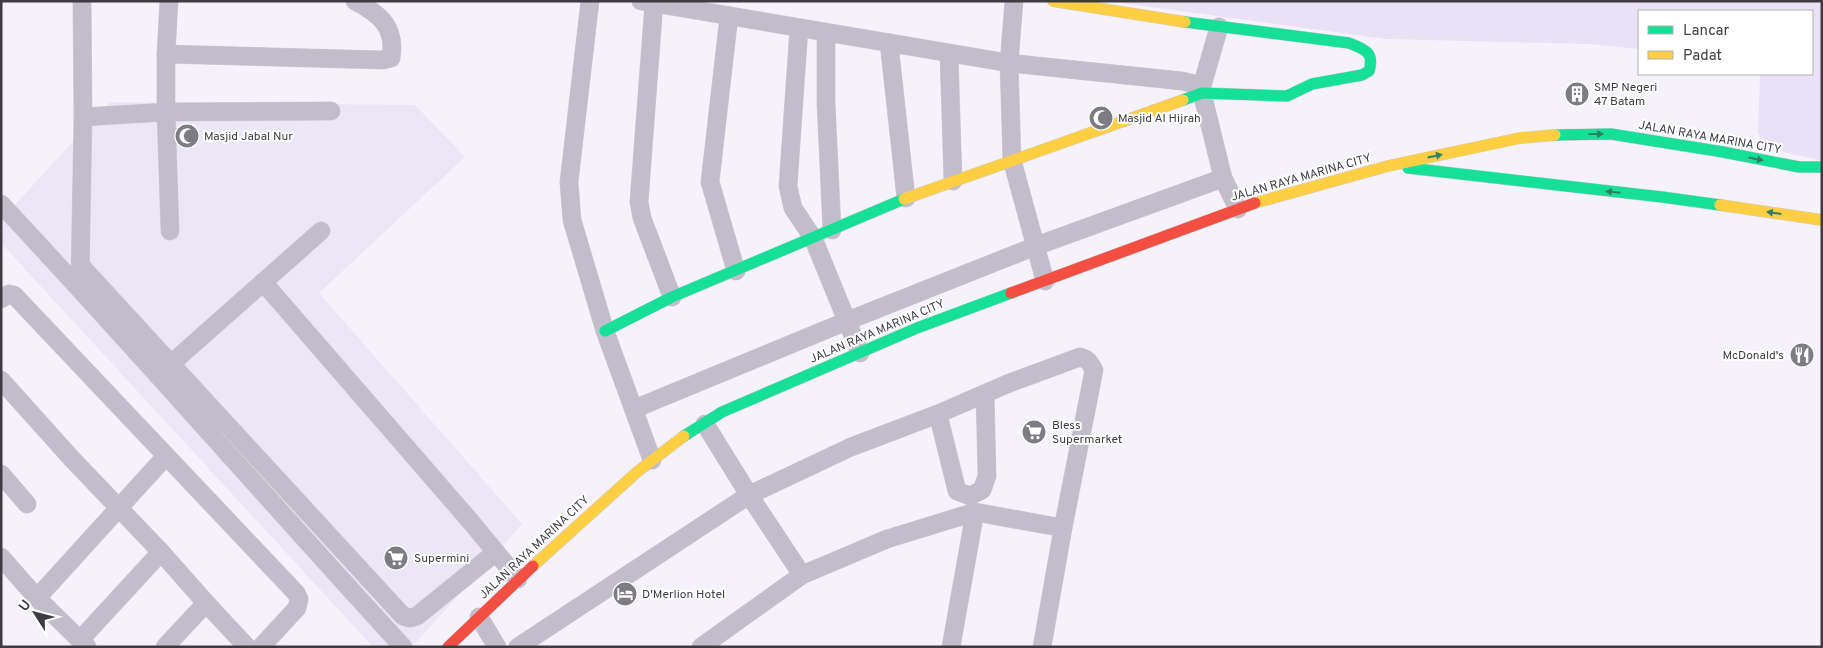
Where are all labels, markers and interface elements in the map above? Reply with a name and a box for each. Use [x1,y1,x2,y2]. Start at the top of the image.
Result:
legend [1638,10,1813,75]
text: Lancar [1683,22,1730,41]
text: Padat [1683,47,1722,66]
place label: SMP Negeri 47 Batam [1594,80,1657,110]
building icon: SMP Negeri 47 Batam [1564,81,1590,107]
mosque icon: Masjid Al Hijrah [1088,105,1114,131]
place label: Masjid Al Hijrah [1118,111,1201,127]
street label: JALAN RAYA MARINA CITY [1637,118,1783,159]
mosque icon: Masjid Jabal Nur [174,123,200,149]
place label: Masjid Jabal Nur [204,129,293,145]
one-way arrow [1588,130,1604,138]
street label: JALAN RAYA MARINA CITY [1229,150,1373,206]
one-way arrow [1428,152,1443,160]
one-way arrow [1749,155,1765,163]
one-way arrow [1604,188,1620,196]
one-way arrow [1765,209,1781,217]
street label: JALAN RAYA MARINA CITY [808,296,948,368]
restaurant icon: McDonald's [1789,342,1815,368]
place label: McDonald's [1722,348,1784,364]
place label: Bless Supermarket [1052,418,1122,448]
supermarket icon: Bless Supermarket [1021,419,1047,445]
street label: JALAN RAYA MARINA CITY [476,492,593,603]
supermarket icon: Supermini [383,545,409,571]
place label: Supermini [414,551,469,567]
hotel icon: D'Merlion Hotel [612,581,638,607]
place label: D'Merlion Hotel [642,587,725,603]
north arrow [10,588,60,638]
text: U [16,597,36,615]

